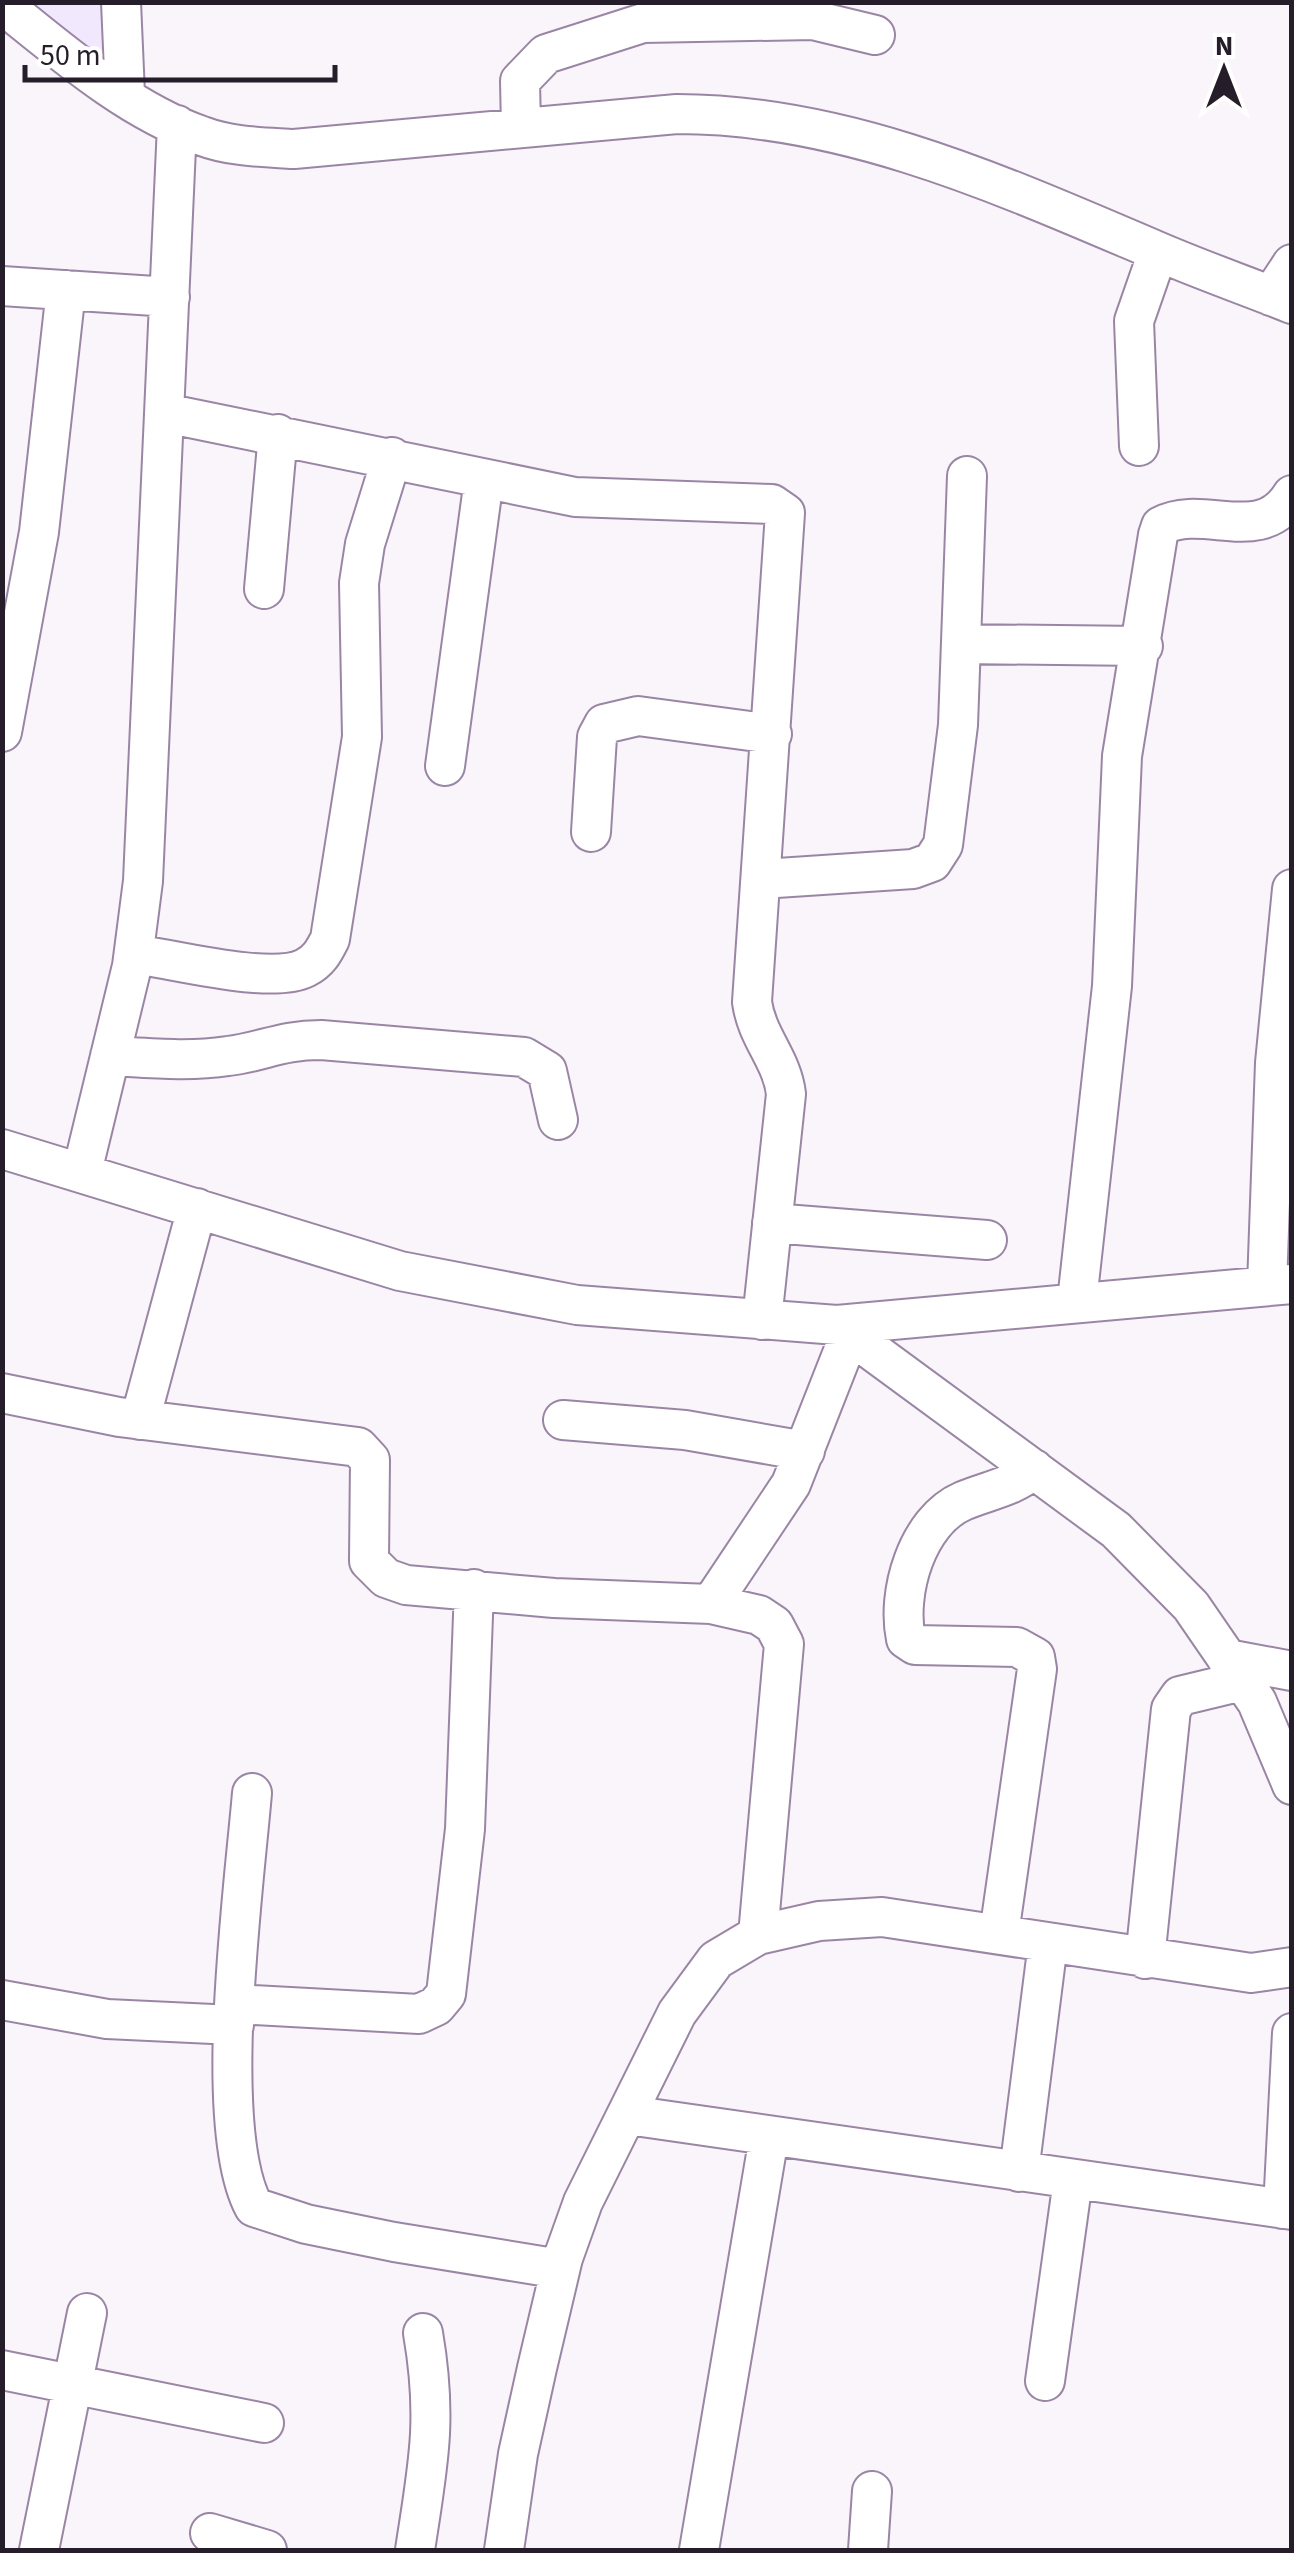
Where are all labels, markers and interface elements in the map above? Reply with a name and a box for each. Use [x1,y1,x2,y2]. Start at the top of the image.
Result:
scale bar [25,20,335,82]
north arrow [1174,20,1274,120]
text: N [1215,26,1233,66]
text: 50 m [40,34,101,77]

